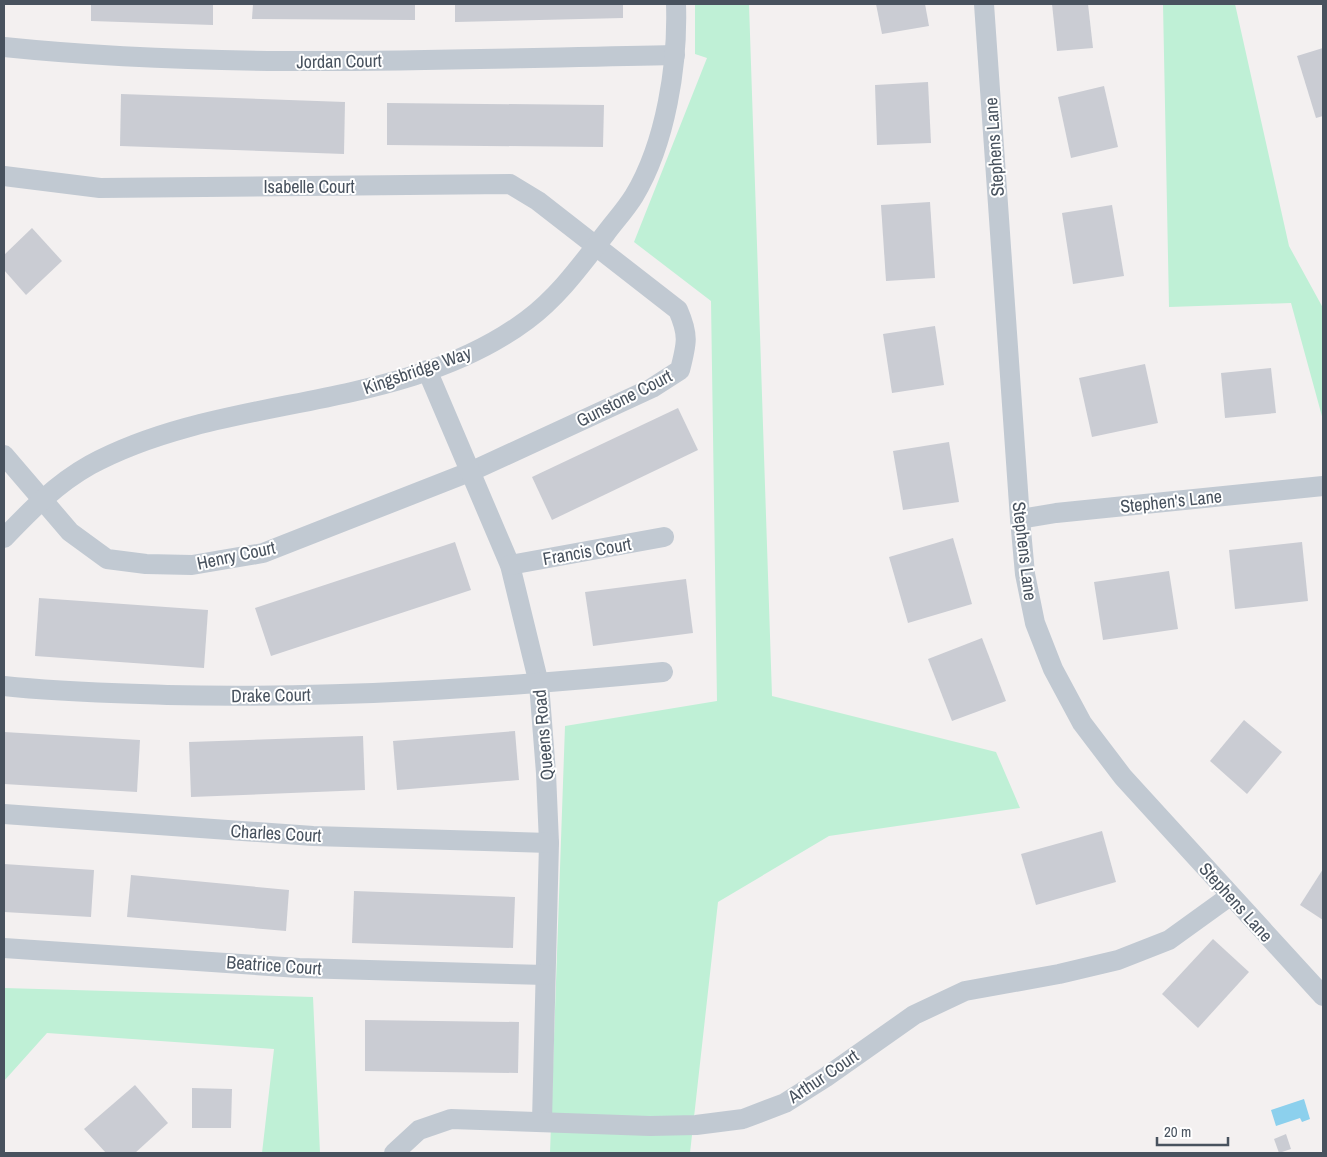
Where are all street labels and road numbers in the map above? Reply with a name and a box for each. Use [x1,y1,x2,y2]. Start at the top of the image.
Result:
street label: Jordan Court [296,48,382,74]
street label: Stephens Lane [978,97,1010,197]
street label: Isabelle Court [263,174,355,199]
street label: Kingsbridge Way [360,340,475,400]
street label: Gunstone Court [572,363,676,433]
street label: Stephen's Lane [1119,483,1223,519]
street label: Stephens Lane [1007,500,1043,602]
street label: Francis Court [541,531,633,571]
street label: Henry Court [194,535,278,575]
street label: Drake Court [231,682,311,708]
street label: Queens Road [527,689,559,781]
street label: Charles Court [230,818,322,848]
street label: Stephens Lane [1193,857,1279,947]
street label: Beatrice Court [226,949,322,981]
street label: Arthur Court [782,1043,863,1109]

